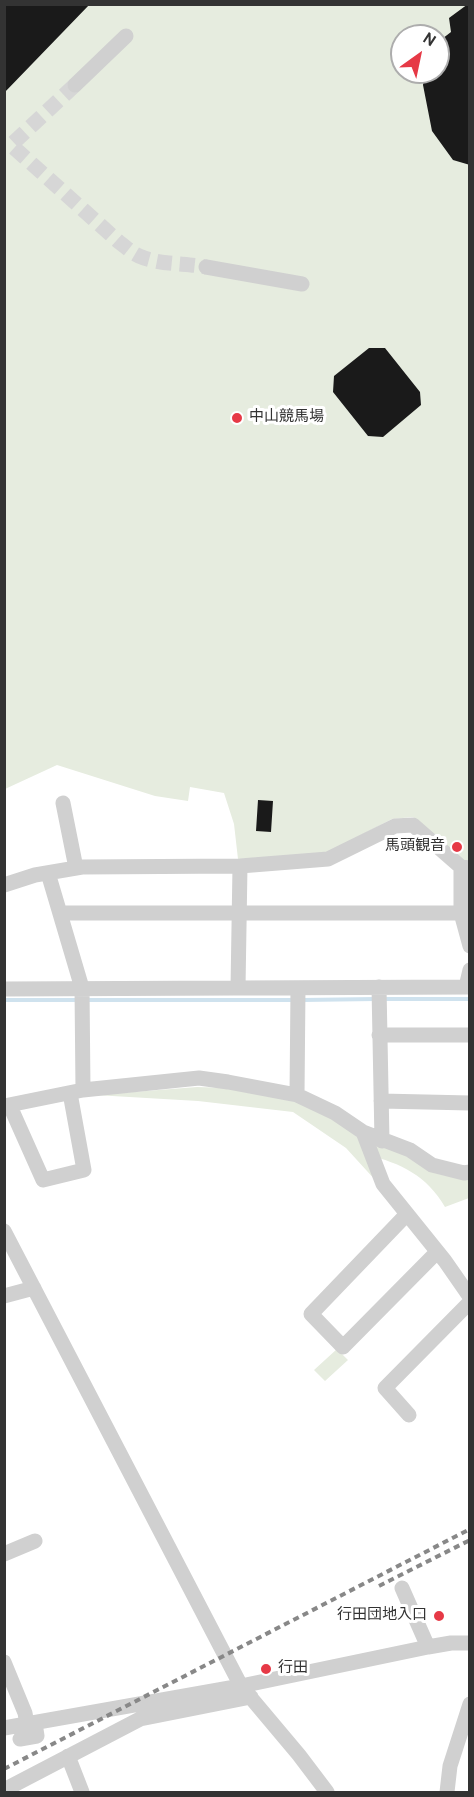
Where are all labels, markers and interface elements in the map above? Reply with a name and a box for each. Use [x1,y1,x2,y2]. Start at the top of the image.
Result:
north arrow [390,24,450,84]
text: N [418,29,439,52]
place label: 中山競馬場 [249,409,324,427]
marker: 中山競馬場 [230,411,244,425]
place label: 馬頭観音 [385,838,445,856]
marker: 馬頭観音 [450,840,464,854]
place label: 行田団地入口 [337,1607,427,1625]
marker: 行田団地入口 [432,1609,446,1623]
place label: 行田 [278,1660,308,1678]
marker: 行田 [259,1662,273,1676]

